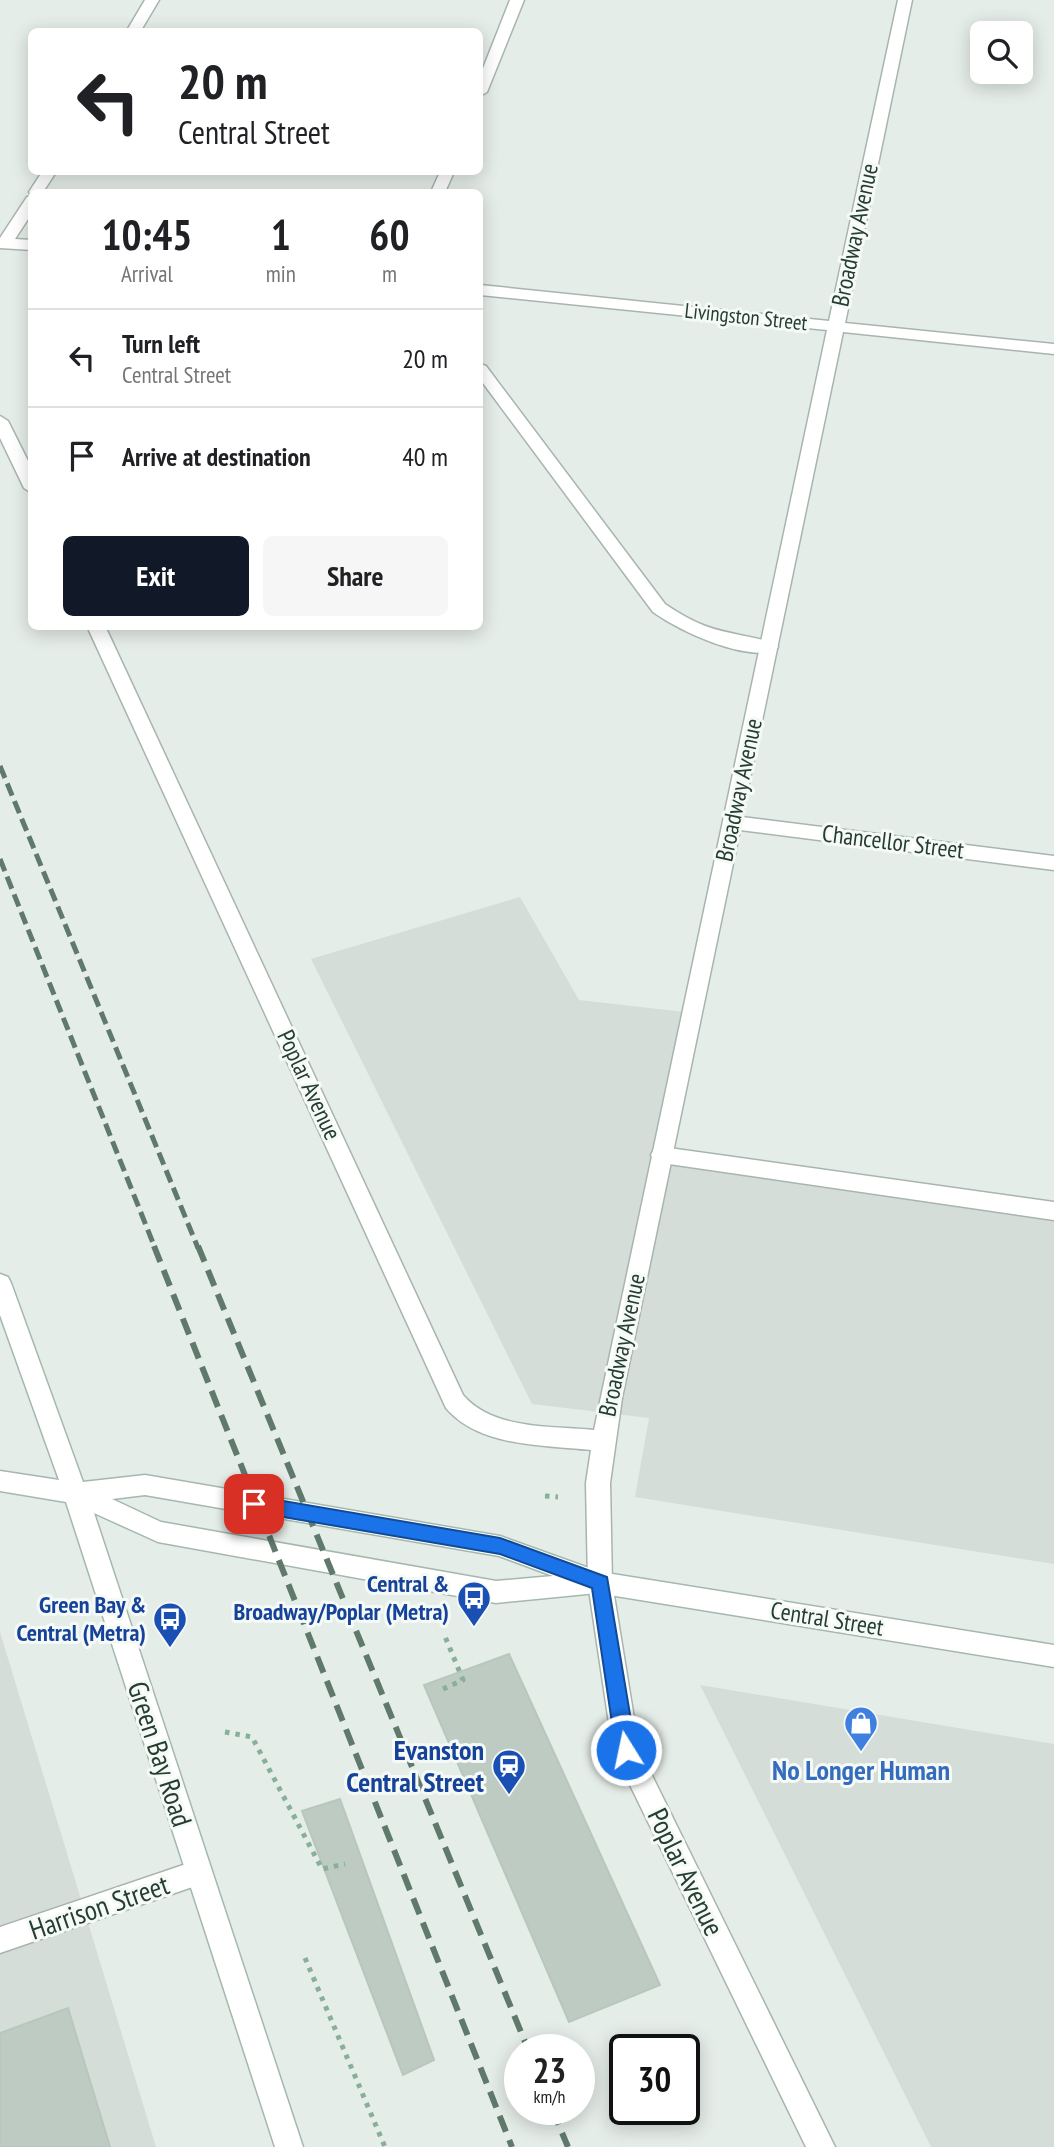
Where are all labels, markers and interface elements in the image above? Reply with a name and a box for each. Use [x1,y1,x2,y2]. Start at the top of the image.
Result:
map controls [970,21,1033,84]
button: search [970,21,1033,84]
text: 20 m [178,49,267,113]
icon: left [63,56,154,147]
text: Central Street [178,111,330,153]
street label: Broadway Avenue [824,161,885,309]
text: 10:45 [101,207,192,262]
text: 1 [271,207,291,262]
text: 60 [369,207,409,262]
text: Arrival [121,259,173,288]
text: min [266,259,296,288]
text: m [382,259,397,288]
street label: Livingston Street [683,297,809,336]
text: Turn left [122,327,200,360]
icon: left [63,339,101,377]
text: 20 m [402,342,448,375]
text: Central Street [122,360,231,389]
icon: arrive [63,437,101,475]
text: Arrive at destination [122,440,311,473]
text: 40 m [402,440,448,473]
button: Exit [63,536,249,616]
button: Share [263,536,448,616]
street label: Broadway Avenue [708,716,769,864]
street label: Chancellor Street [820,817,966,866]
street label: Poplar Avenue [271,1025,348,1145]
street label: Broadway Avenue [591,1271,652,1419]
pin [224,1474,284,1534]
icon: arrive [235,1485,273,1523]
place label: Central & Broadway/Poplar (Metra) [233,1568,449,1627]
bus stop icon: Central & Broadway/Poplar (Metra) [455,1579,493,1628]
place label: Green Bay & Central (Metra) [17,1589,146,1648]
street label: Central Street [768,1594,886,1643]
bus stop icon: Green Bay & Central (Metra) [151,1600,189,1649]
street label: Green Bay Road [120,1677,201,1831]
shop icon: No Longer Human [842,1704,880,1753]
position arrow [589,1713,663,1787]
place label: Evanston Central Street [346,1731,484,1800]
station icon: Evanston Central Street [490,1747,528,1796]
place label: No Longer Human [772,1751,950,1788]
street label: Poplar Avenue [640,1802,733,1942]
street label: Harrison Street [24,1865,174,1948]
speed limit sign: 30 [609,2034,700,2125]
text: 23 [533,2047,566,2093]
text: km/h [534,2085,565,2108]

